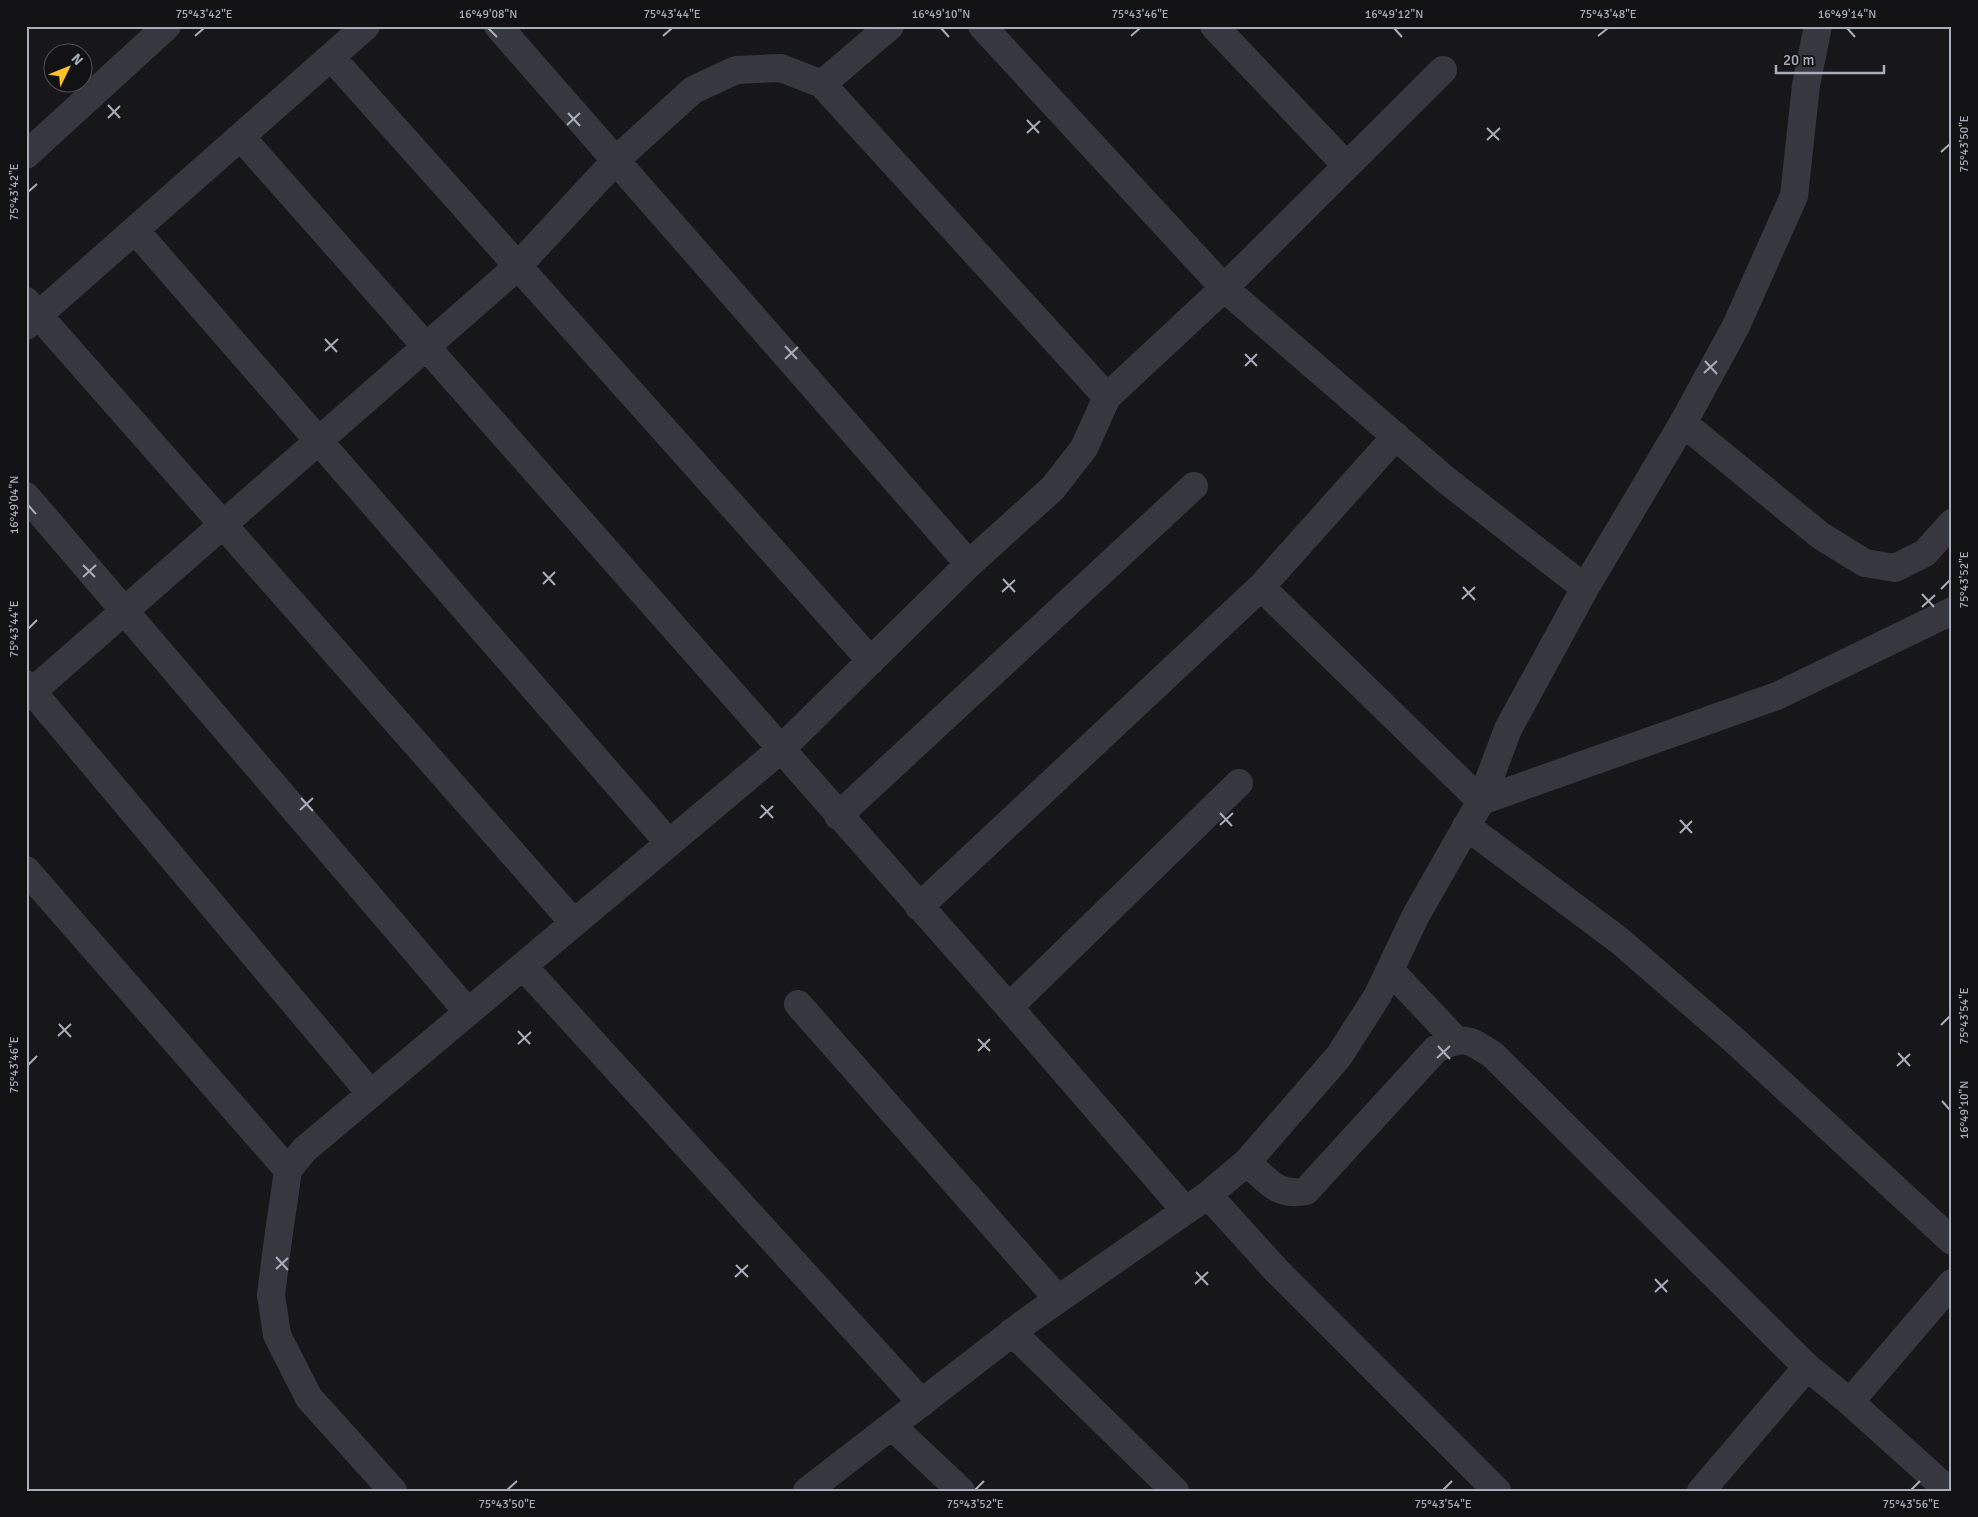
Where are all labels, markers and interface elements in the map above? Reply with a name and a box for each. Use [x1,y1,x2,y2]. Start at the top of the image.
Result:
text: 75°43'42"E [175,7,233,22]
text: 16°49'08"N [459,7,517,22]
text: 75°43'44"E [643,7,701,22]
text: 16°49'10"N [912,7,970,22]
text: 75°43'46"E [1111,7,1169,22]
text: 16°49'12"N [1365,7,1423,22]
text: 75°43'48"E [1579,7,1637,22]
text: 16°49'14"N [1818,7,1876,22]
north arrow [42,42,92,92]
scale bar [1776,42,1883,74]
text: N [68,50,87,69]
text: 20 m [1783,51,1814,69]
text: 75°43'50"E [1957,115,1972,173]
text: 75°43'42"E [7,163,22,221]
text: 16°49'04"N [7,476,22,534]
text: 75°43'52"E [1957,551,1972,609]
text: 75°43'44"E [7,600,22,658]
text: 75°43'54"E [1957,987,1972,1045]
text: 75°43'46"E [7,1036,22,1094]
text: 16°49'10"N [1957,1081,1972,1139]
text: 75°43'50"E [478,1497,536,1512]
text: 75°43'52"E [946,1497,1004,1512]
text: 75°43'54"E [1414,1497,1472,1512]
text: 75°43'56"E [1882,1497,1940,1512]

